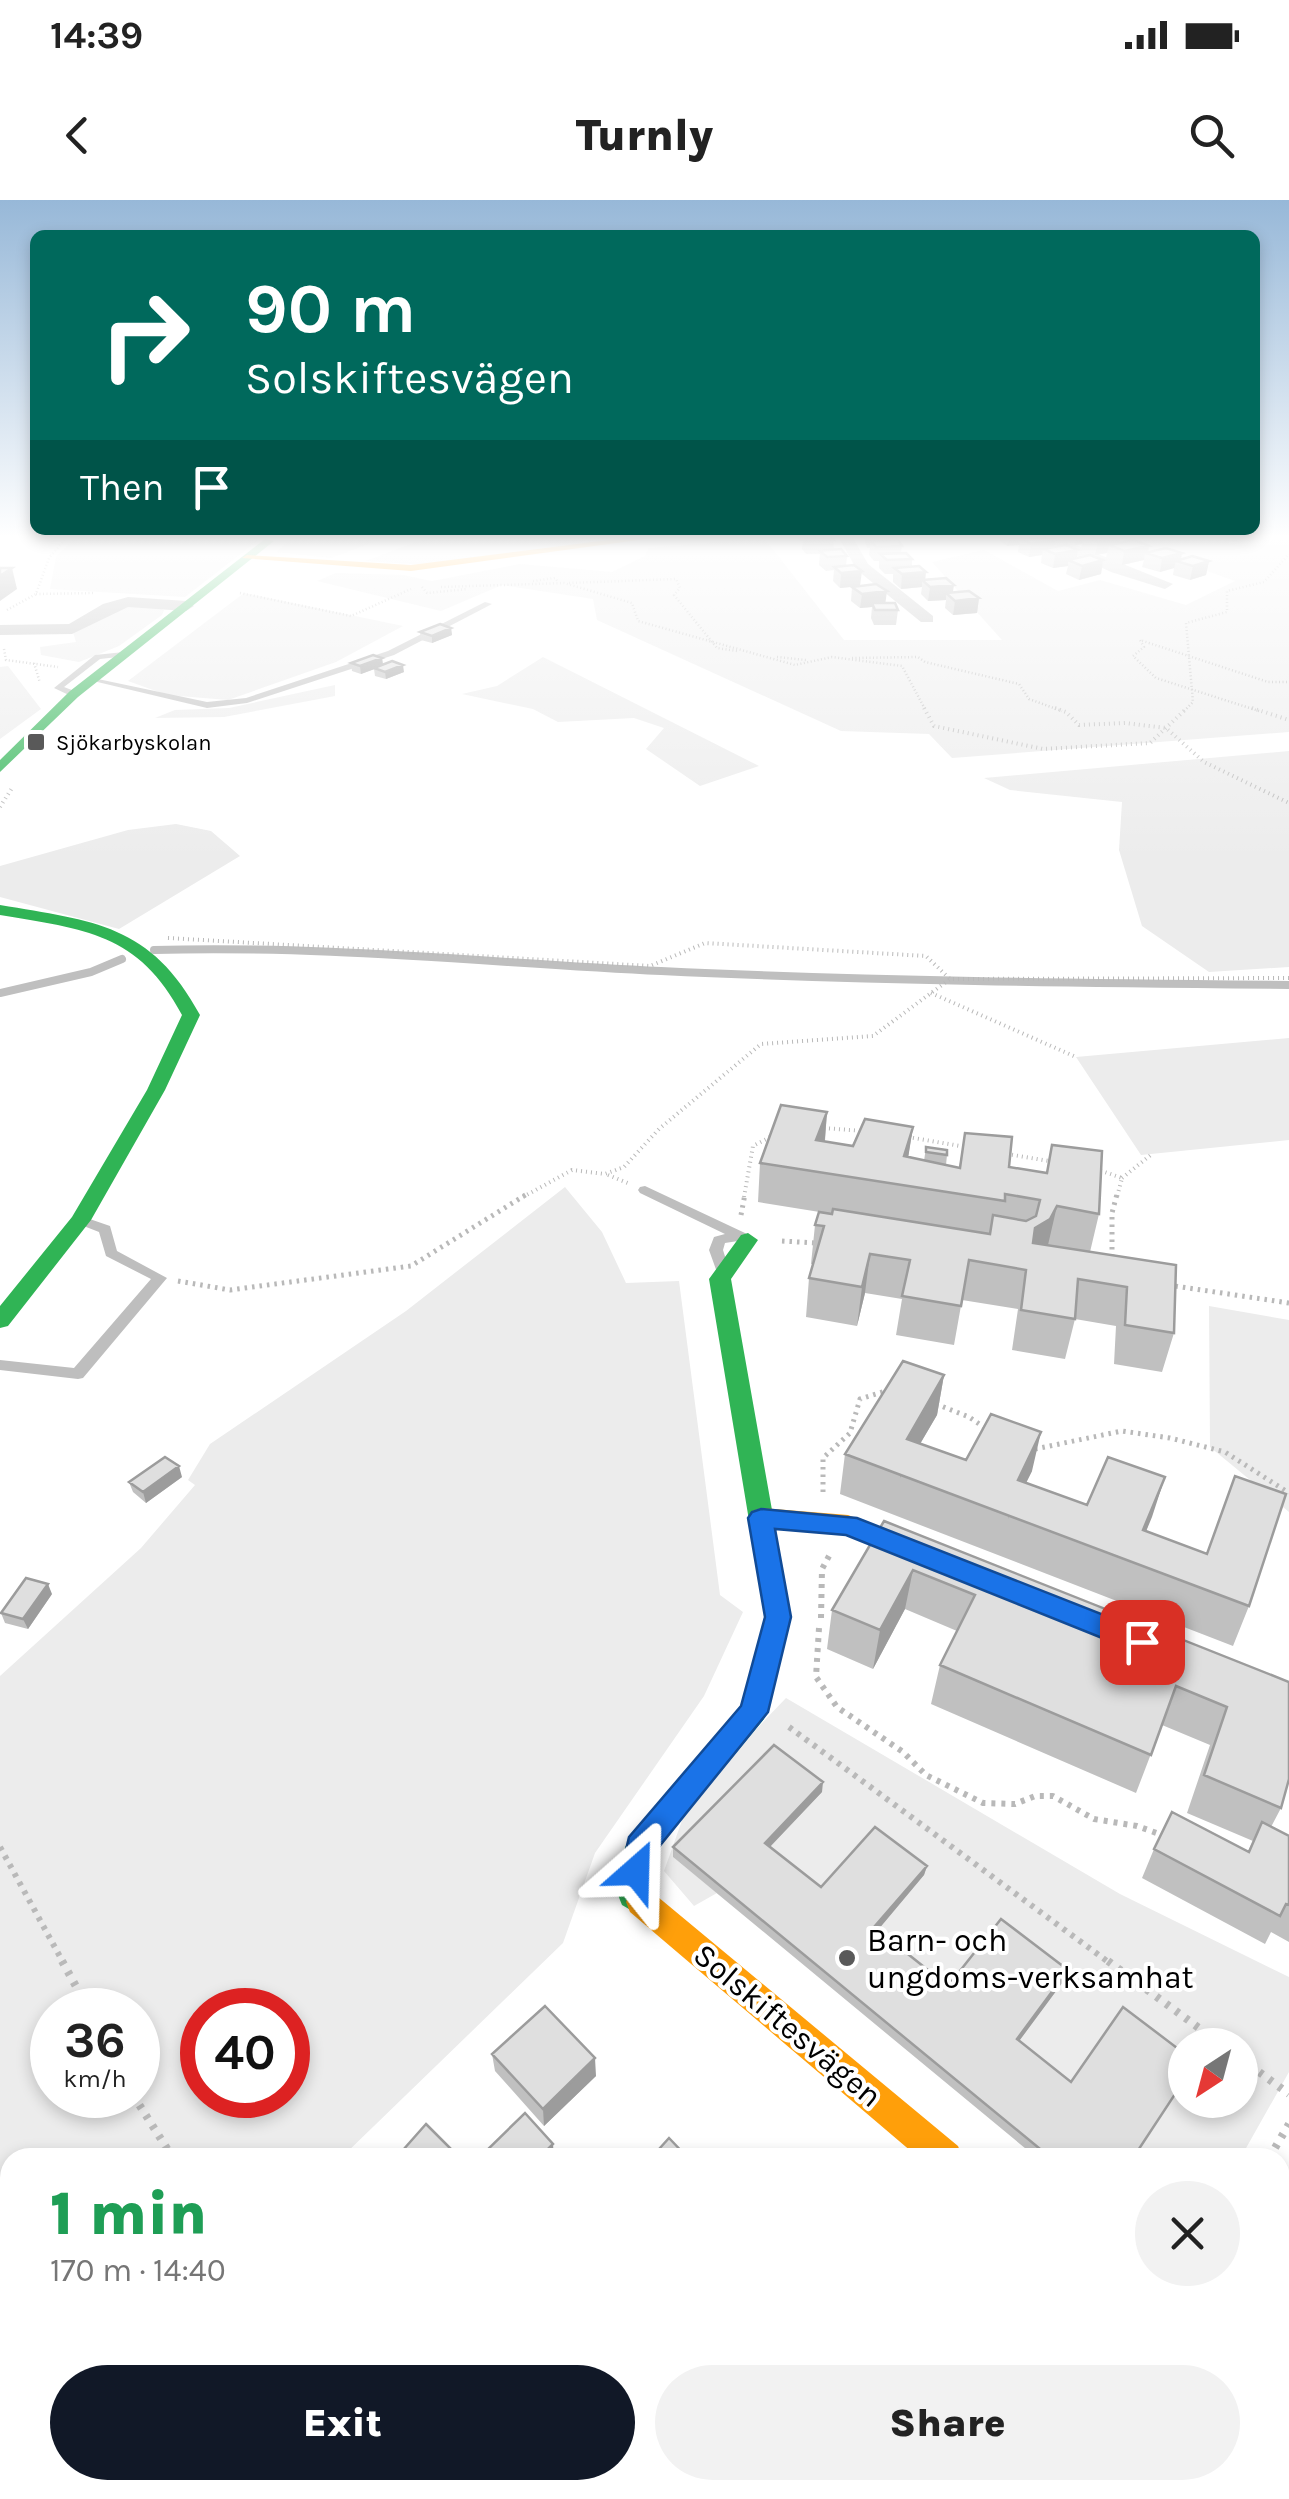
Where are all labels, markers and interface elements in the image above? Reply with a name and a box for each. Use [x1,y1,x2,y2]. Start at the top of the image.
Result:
text: 14:39 [50,13,143,58]
icon: back [50,108,105,163]
icon: search [1184,108,1239,163]
text: Turnly [576,109,713,161]
text: 90 m [245,268,416,350]
icon: right [80,270,210,400]
text: Solskiftesvägen [245,352,574,404]
icon: arrive [184,460,239,515]
text: Then [80,465,164,510]
place label: Sjökarbyskolan [56,730,211,756]
marker: Sjökarbyskolan [25,731,47,753]
pin [1100,1600,1185,1685]
icon: arrive [1115,1615,1170,1670]
position arrow [584,1819,688,1923]
place label: Barn- och ungdoms-verksamhat [867,1922,1194,1996]
street label: Solskiftesvägen [686,1936,889,2115]
marker: Barn- och ungdoms-verksamhat [836,1947,858,1969]
speed limit sign: 40 [180,1988,310,2118]
text: 36 [64,2011,126,2070]
north arrow [1168,2028,1258,2118]
map controls [1168,2028,1258,2118]
text: km/h [63,2064,127,2093]
text: 1 min [50,2179,207,2249]
button: close [1135,2181,1240,2286]
text: 170 m · 14:40 [50,2252,226,2289]
button: Exit [50,2365,635,2480]
button: Share [655,2365,1240,2480]

